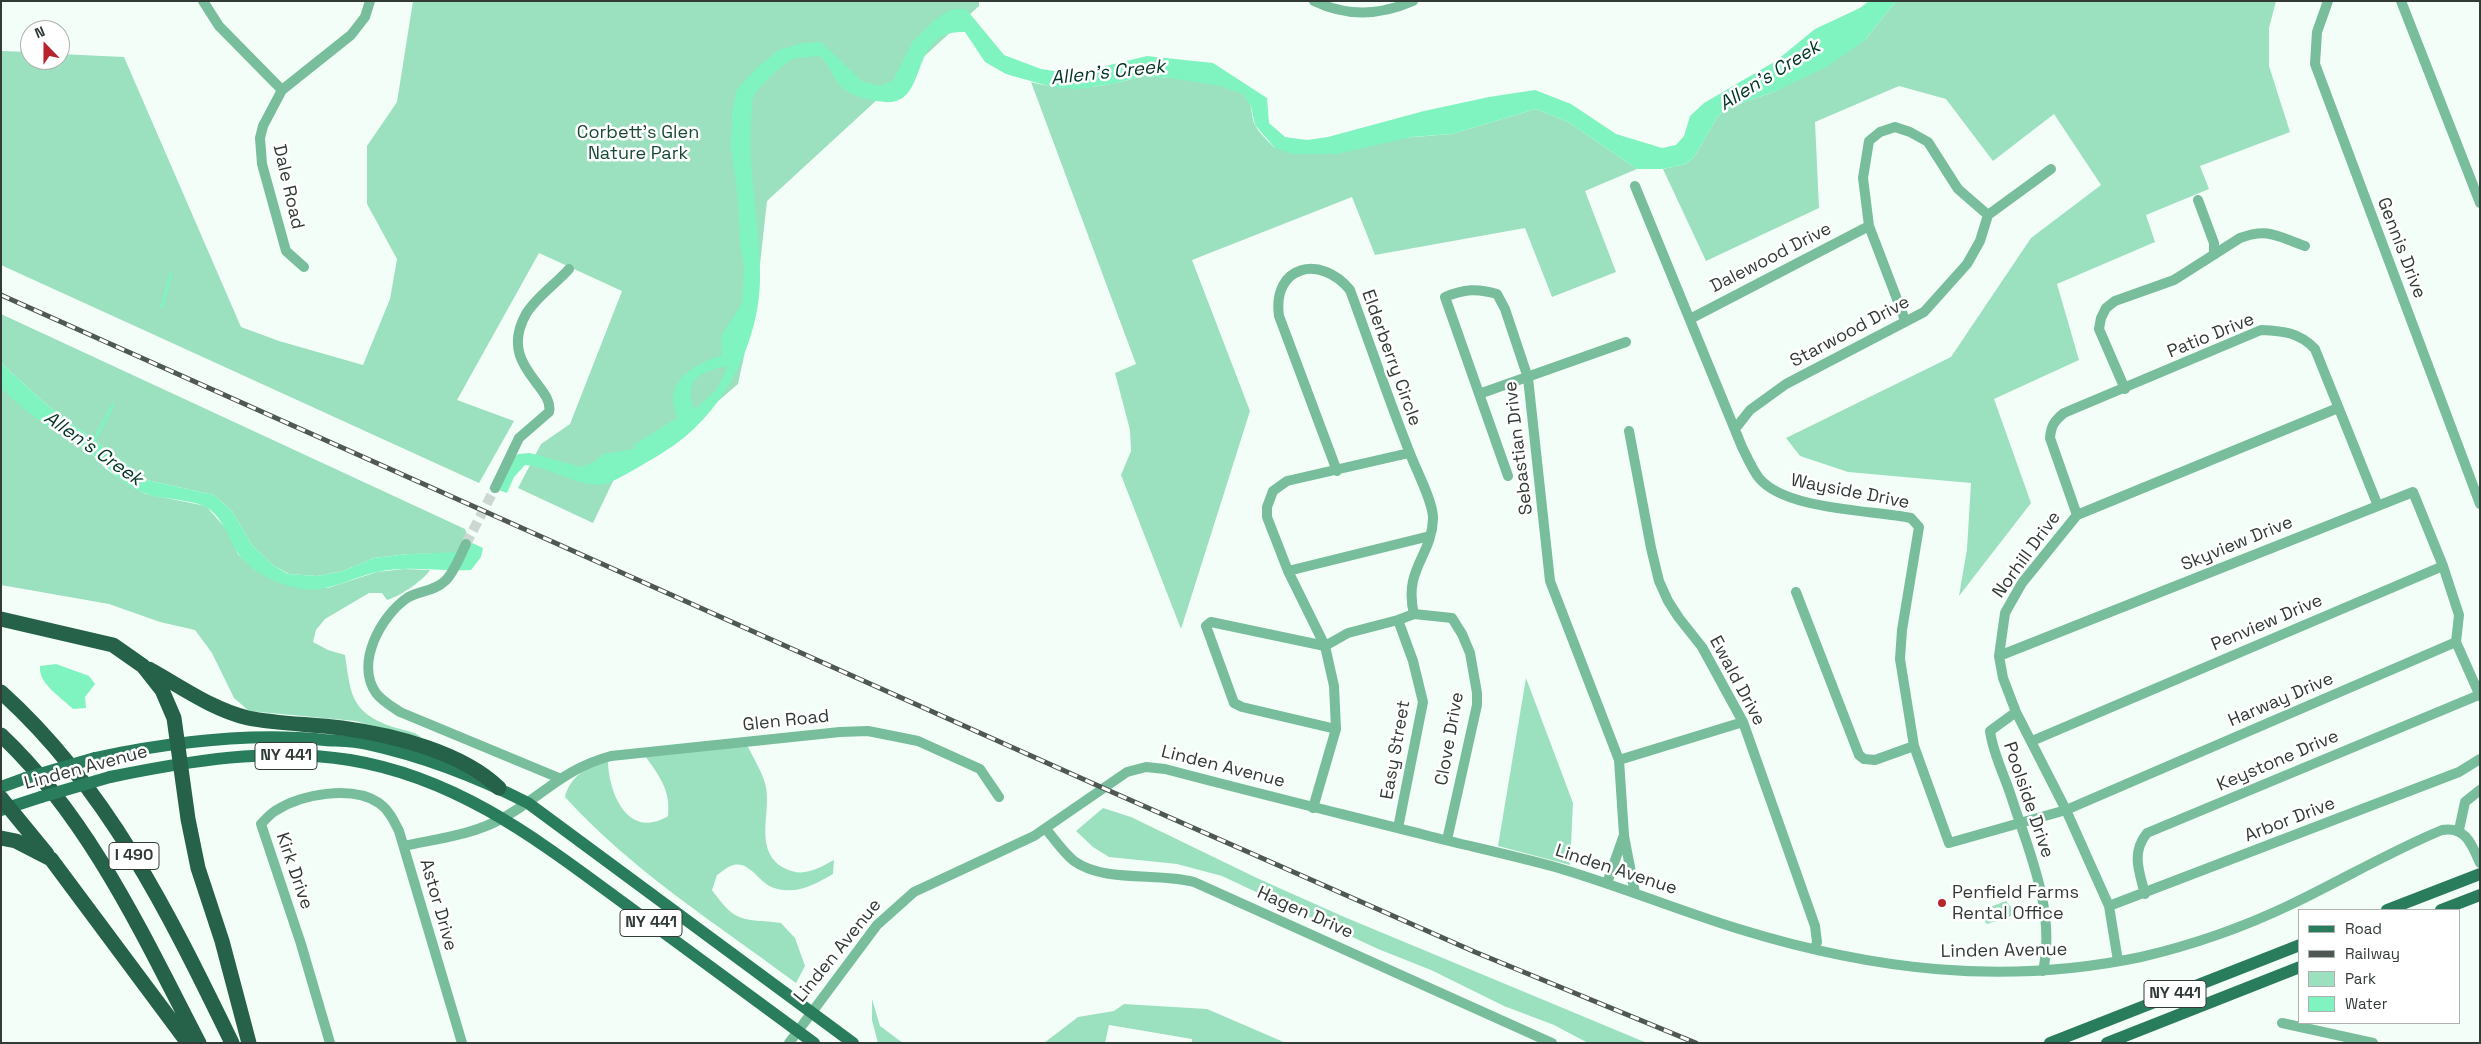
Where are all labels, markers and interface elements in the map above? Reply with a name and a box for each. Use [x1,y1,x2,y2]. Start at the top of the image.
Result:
north arrow [20,20,70,70]
text: N [32,22,47,42]
water label: Allen's Creek [1715,36,1825,116]
water label: Allen's Creek [1050,56,1166,90]
park label: Corbett's Glen Nature Park [577,122,699,164]
street label: Dale Road [268,143,308,231]
street label: Gennis Drive [2372,195,2430,301]
street label: Dalewood Drive [1707,218,1835,298]
street label: Elderberry Circle [1356,287,1426,429]
street label: Starwood Drive [1787,291,1913,373]
street label: Patio Drive [2164,309,2258,363]
street label: Sebastian Drive [1500,380,1538,516]
water label: Allen's Creek [39,407,147,491]
street label: Wayside Drive [1789,470,1911,514]
street label: Norhill Drive [1988,507,2066,603]
street label: Skyview Drive [2178,512,2296,576]
street label: Penview Drive [2208,590,2326,656]
street label: Ewald Drive [1704,632,1770,730]
street label: Harway Drive [2225,668,2337,732]
street label: Clove Drive [1431,691,1469,787]
street label: Easy Street [1377,699,1415,801]
street label: Glen Road [742,706,830,736]
street label: Keystone Drive [2214,726,2342,796]
street label: Poolside Drive [1998,739,2058,861]
street label: Linden Avenue [22,741,150,795]
street label: Linden Avenue [1159,741,1287,793]
road number: NY 441 [255,742,317,769]
street label: Arbor Drive [2242,793,2338,847]
street label: Kirk Drive [271,830,317,912]
street label: Linden Avenue [1552,840,1680,900]
road number: I 490 [109,842,159,869]
street label: Astor Drive [415,857,461,953]
street label: Hagen Drive [1254,882,1356,944]
place label: Penfield Farms Rental Office [1952,882,2079,924]
street label: Linden Avenue [790,895,886,1007]
marker: Penfield Farms Rental Office [1936,897,1948,909]
legend [2298,909,2461,1024]
road number: NY 441 [620,910,682,936]
text: Road [2345,919,2382,938]
street label: Linden Avenue [1940,939,2068,963]
text: Railway [2345,944,2400,963]
text: Park [2345,969,2376,988]
road number: NY 441 [2144,981,2206,1008]
text: Water [2345,994,2387,1013]

